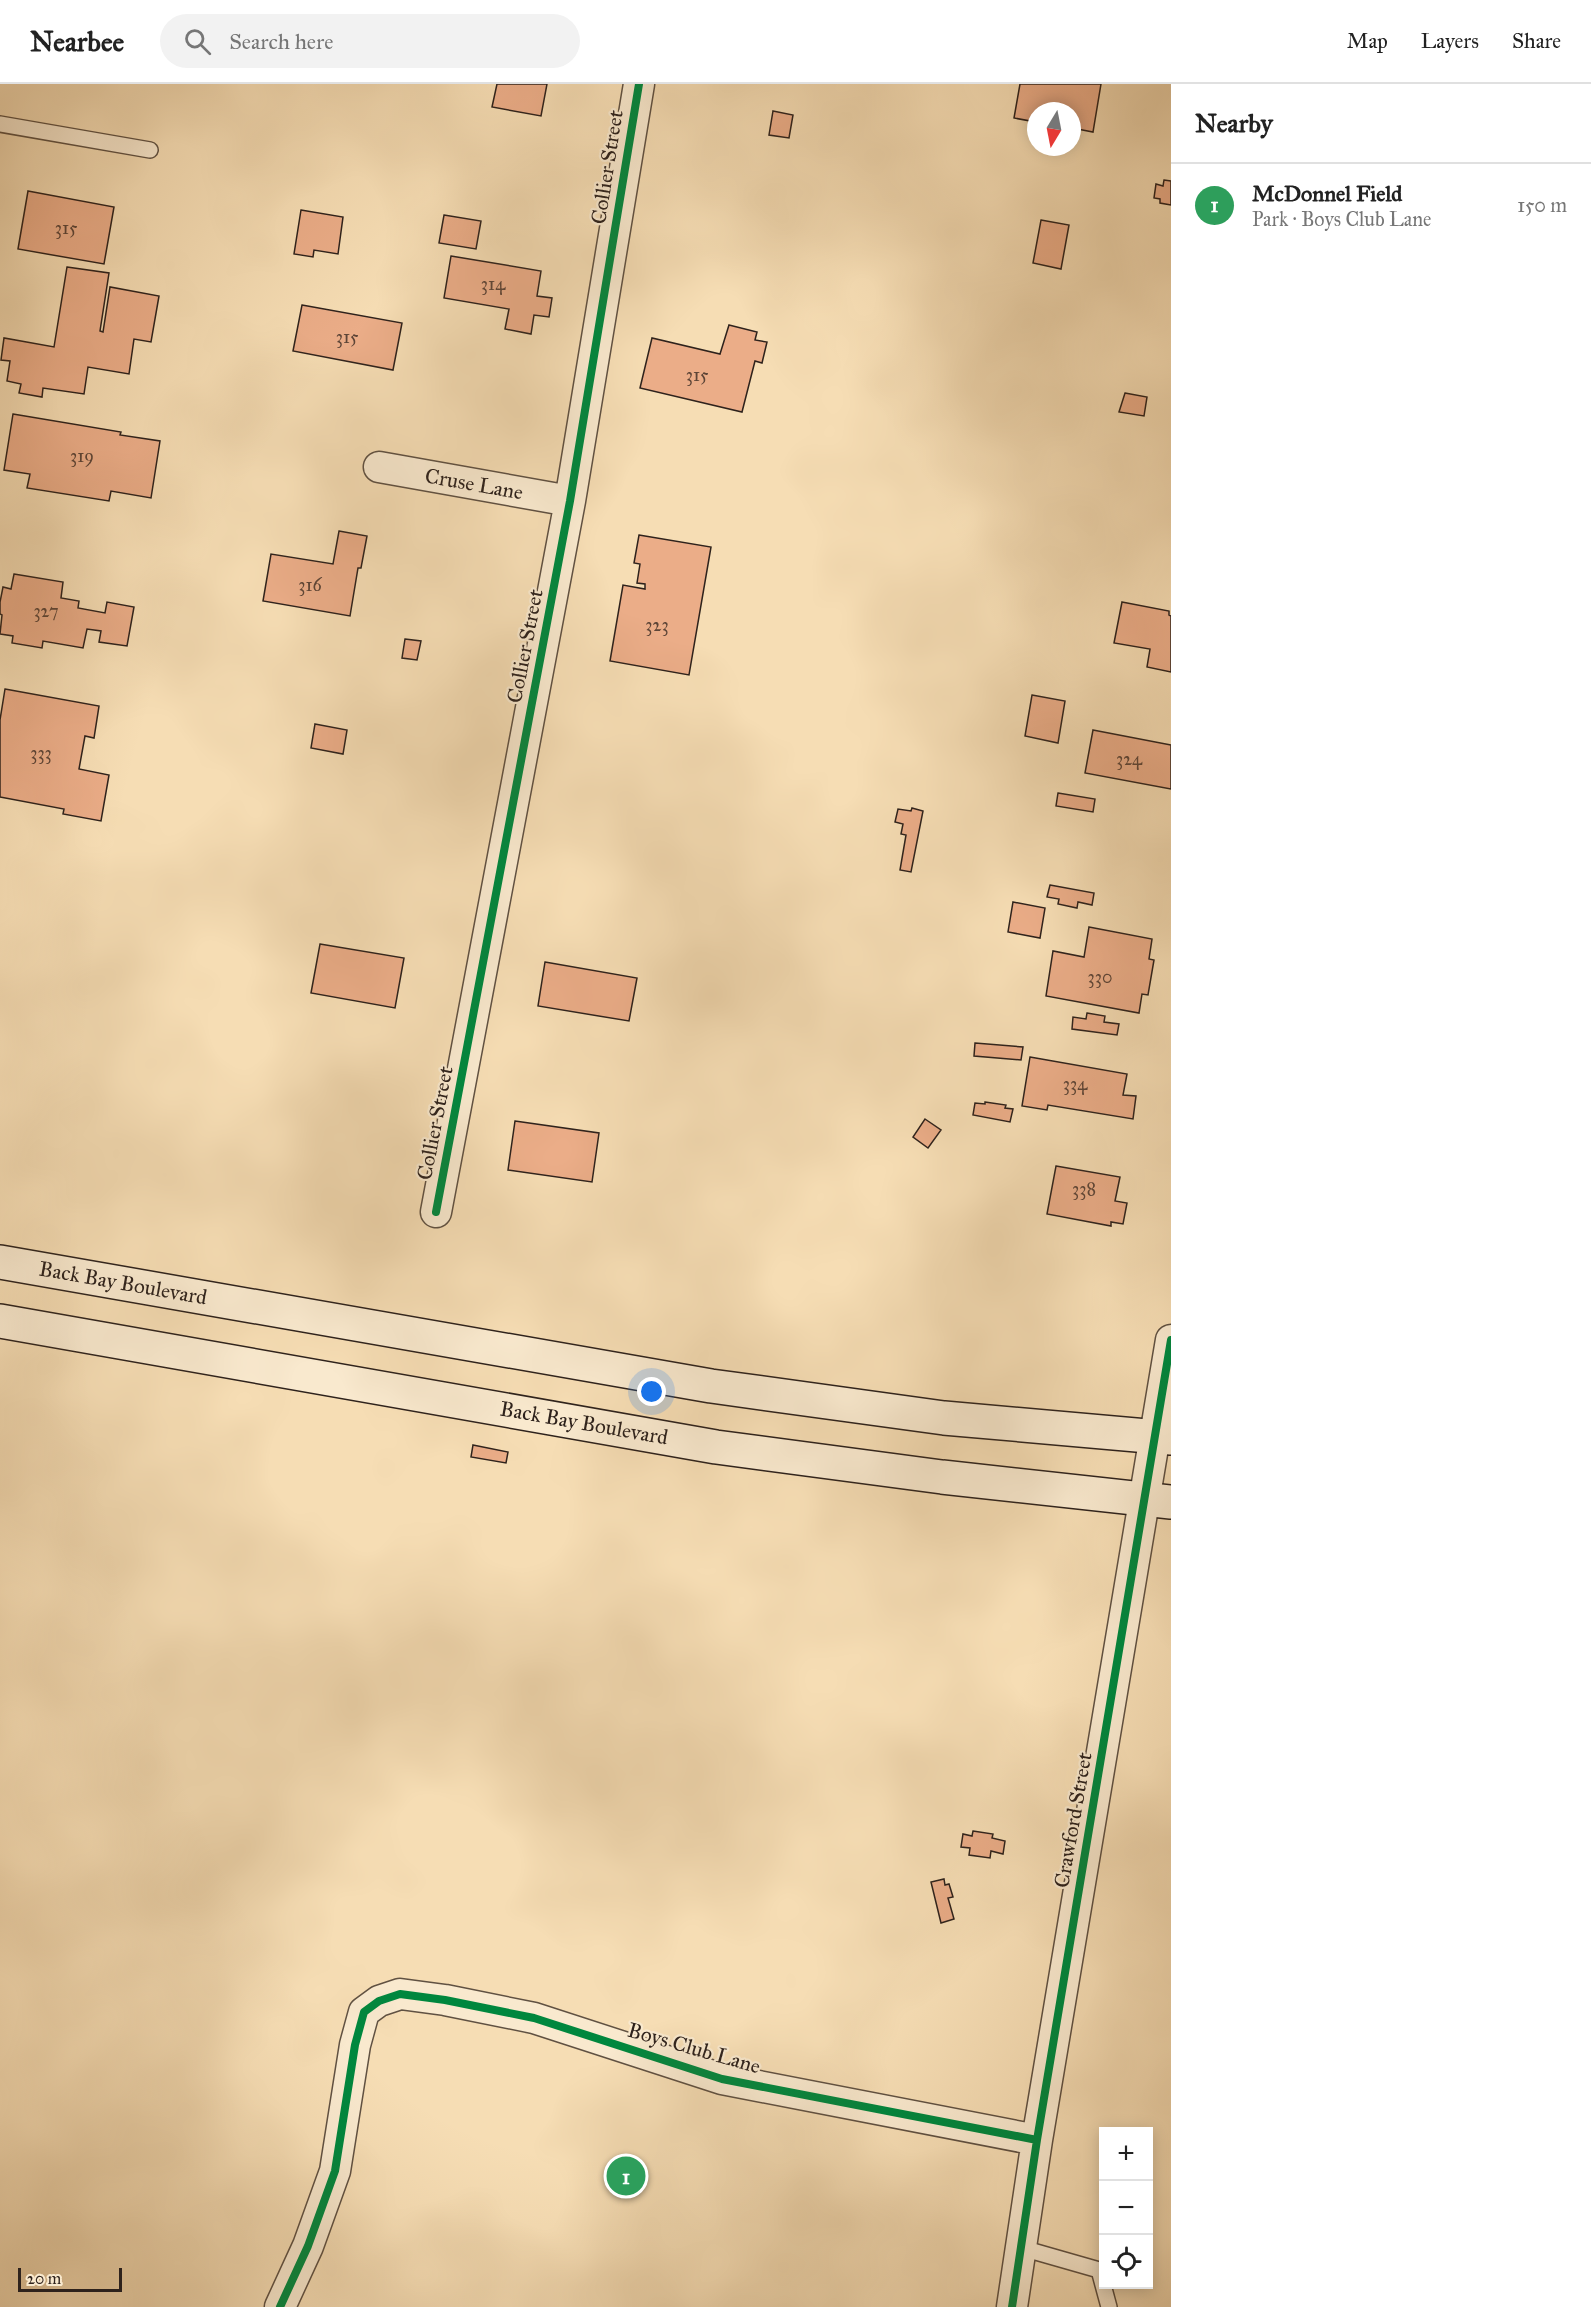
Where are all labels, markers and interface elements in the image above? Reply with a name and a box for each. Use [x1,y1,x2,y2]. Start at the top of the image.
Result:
search box [160,14,580,68]
text: Nearbee [30,24,124,59]
icon: search [181,25,214,58]
text: Search here [229,28,333,55]
text: Map [1347,28,1388,54]
text: Layers [1421,28,1479,54]
text: Share [1512,28,1561,54]
north arrow [1027,102,1081,156]
street label: Collier Street [585,107,629,226]
text: Nearby [1195,107,1273,139]
text: McDonnel Field [1252,180,1402,207]
text: 1 [1211,193,1218,217]
text: 150 m [1517,193,1567,217]
text: Park · Boys Club Lane [1252,207,1431,231]
house number: 315 [55,217,78,239]
house number: 314 [481,273,506,295]
house number: 315 [336,326,359,348]
house number: 315 [686,364,709,386]
house number: 319 [70,445,94,467]
street label: Cruse Lane [423,463,525,505]
house number: 316 [298,574,323,596]
street label: Collier Street [501,586,549,705]
house number: 327 [33,600,59,622]
house number: 323 [645,614,669,636]
house number: 333 [30,742,52,764]
house number: 324 [1116,748,1143,770]
house number: 330 [1088,966,1112,988]
street label: Collier Street [411,1063,459,1182]
house number: 334 [1063,1073,1088,1095]
house number: 338 [1072,1178,1096,1200]
street label: Back Bay Boulevard [37,1255,209,1311]
your location [637,1377,666,1406]
street label: Back Bay Boulevard [498,1395,670,1451]
street label: Crawford Street [1048,1750,1098,1890]
street label: Boys Club Lane [625,2017,764,2079]
map controls [1099,2127,1153,2289]
button: + [1099,2127,1153,2181]
pin: 1 [606,2154,646,2198]
button: − [1099,2181,1153,2235]
button: locate [1099,2235,1153,2289]
scale bar [18,2265,122,2292]
text: 20 m [27,2269,61,2288]

